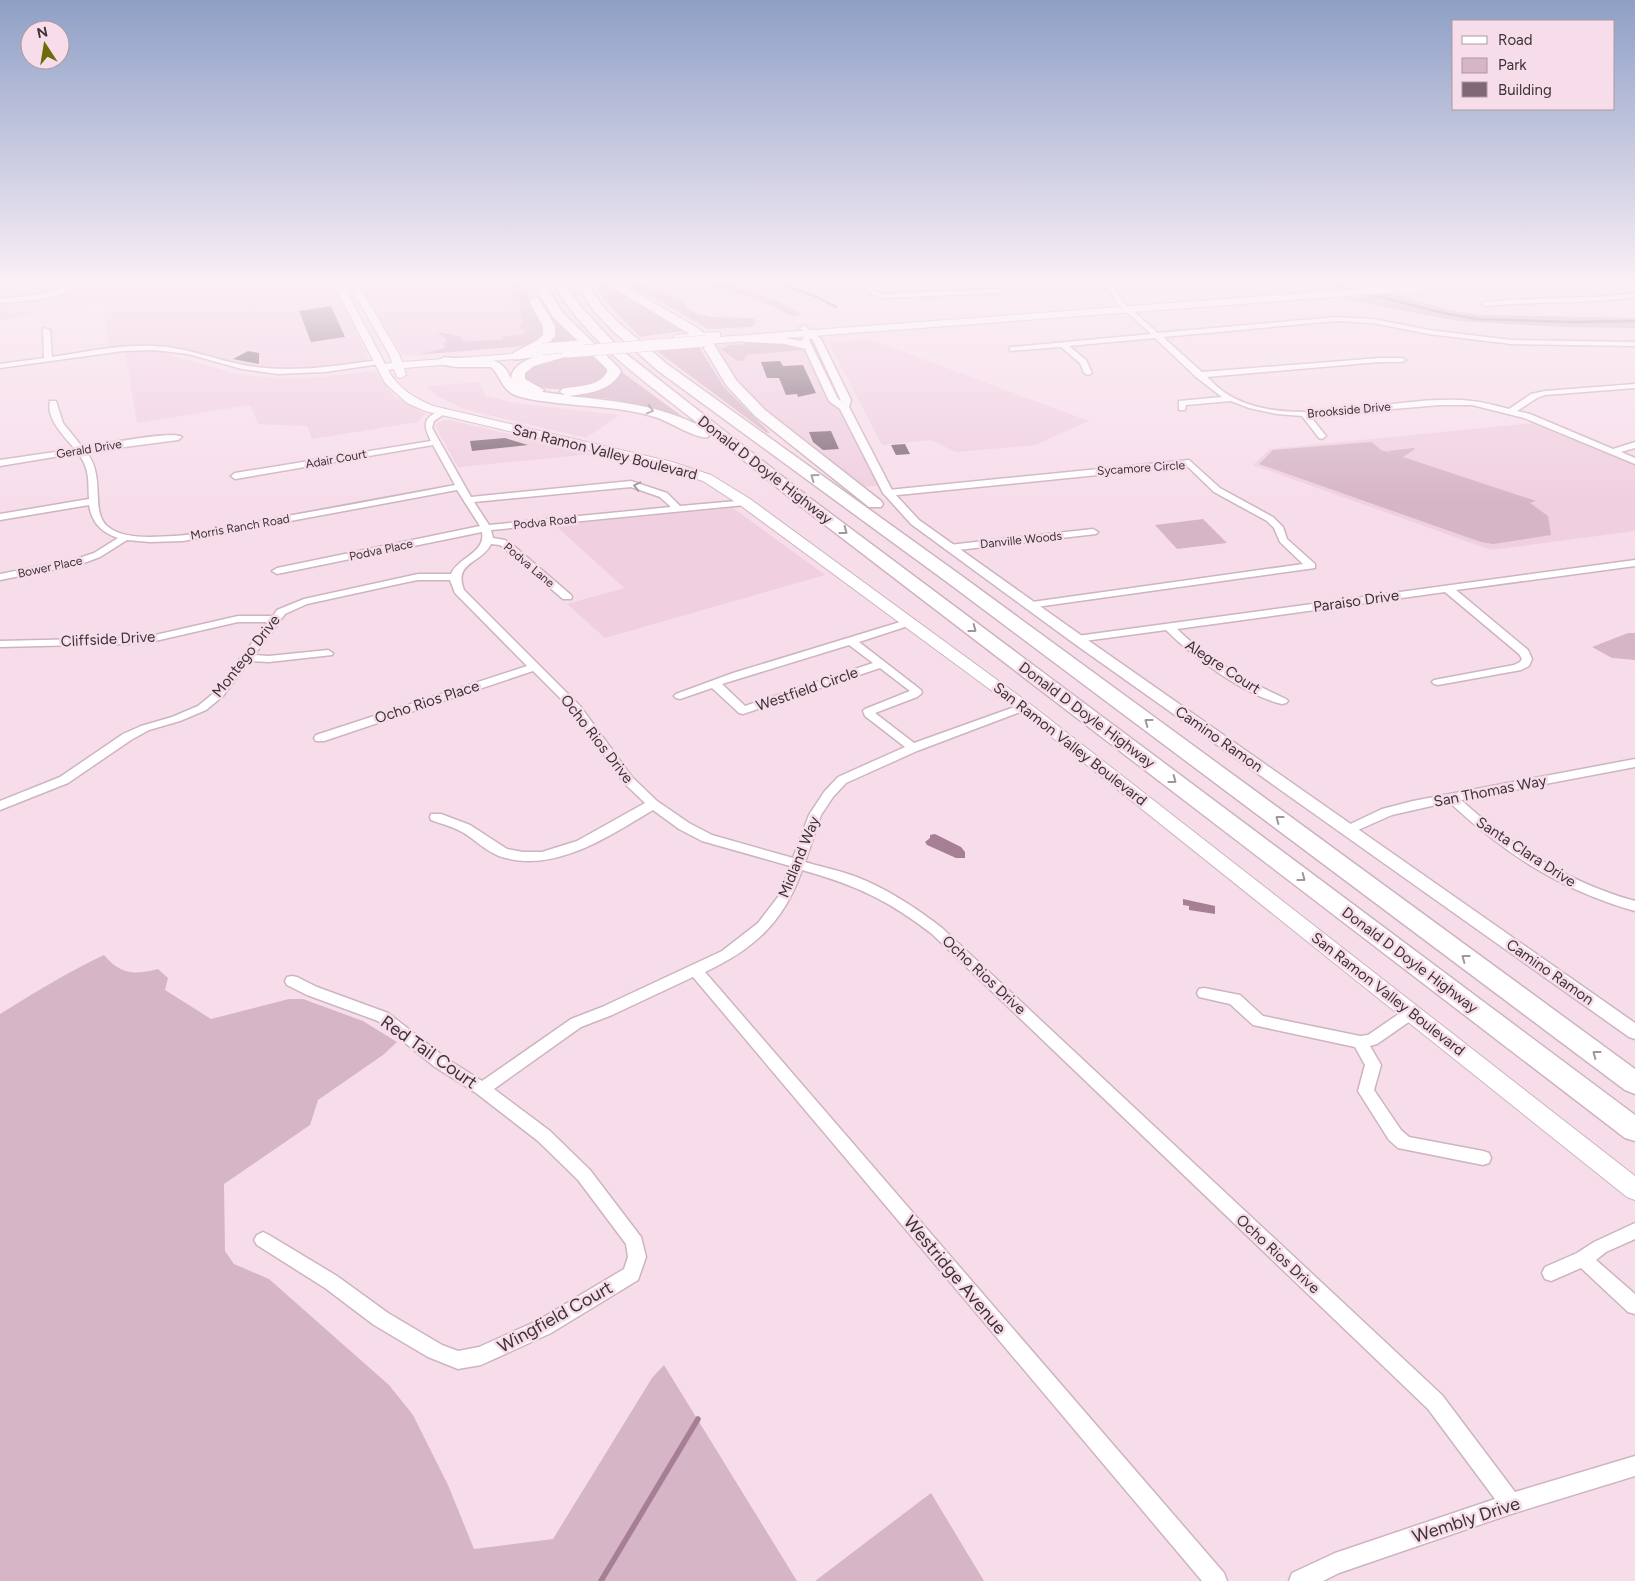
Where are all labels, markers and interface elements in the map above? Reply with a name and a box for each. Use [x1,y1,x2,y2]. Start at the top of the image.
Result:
north arrow [20,20,70,70]
legend [1452,20,1615,110]
text: N [35,23,49,42]
text: Road [1498,31,1533,49]
text: Park [1498,56,1527,74]
text: Building [1498,81,1552,99]
street label: Brookside Drive [1307,399,1392,421]
one-way arrow [646,405,654,415]
street label: Donald D Doyle Highway [694,412,836,528]
street label: San Ramon Valley Boulevard [511,420,699,484]
street label: Gerald Drive [55,437,123,461]
street label: Adair Court [304,447,368,471]
street label: Sycamore Circle [1097,458,1186,478]
one-way arrow [810,474,820,483]
one-way arrow [632,481,641,492]
street label: Morris Ranch Road [189,511,291,543]
street label: Podva Road [513,512,577,532]
one-way arrow [838,525,848,534]
street label: Danville Woods [979,529,1063,551]
street label: Podva Place [348,536,415,564]
street label: Podva Lane [501,540,557,590]
street label: Bower Place [16,553,84,581]
street label: Paraiso Drive [1312,586,1400,616]
street label: Montego Drive [208,611,284,701]
one-way arrow [967,624,976,632]
street label: Cliffside Drive [60,628,156,650]
street label: Alegre Court [1182,636,1264,698]
street label: Donald D Doyle Highway [1015,658,1159,772]
street label: Westfield Circle [754,663,860,715]
street label: Ocho Rios Place [373,677,481,727]
street label: San Ramon Valley Boulevard [990,678,1150,810]
street label: Ocho Rios Drive [557,691,637,787]
street label: Camino Ramon [1172,702,1266,776]
one-way arrow [1145,720,1154,728]
street label: San Thomas Way [1432,771,1548,811]
one-way arrow [1167,774,1177,783]
street label: Santa Clara Drive [1473,813,1579,891]
street label: Midland Way [775,814,823,900]
one-way arrow [1275,816,1285,825]
one-way arrow [1296,872,1306,881]
street label: Donald D Doyle Highway [1338,903,1482,1017]
street label: San Ramon Valley Boulevard [1308,928,1468,1060]
street label: Ocho Rios Drive [939,932,1029,1018]
street label: Camino Ramon [1503,935,1597,1009]
one-way arrow [1462,955,1471,963]
street label: Red Tail Court [376,1011,482,1094]
one-way arrow [1593,1052,1602,1060]
street label: Westridge Avenue [899,1211,1011,1339]
street label: Ocho Rios Drive [1233,1211,1323,1297]
street label: Wingfield Court [494,1276,616,1358]
street label: Wembly Drive [1409,1492,1523,1548]

